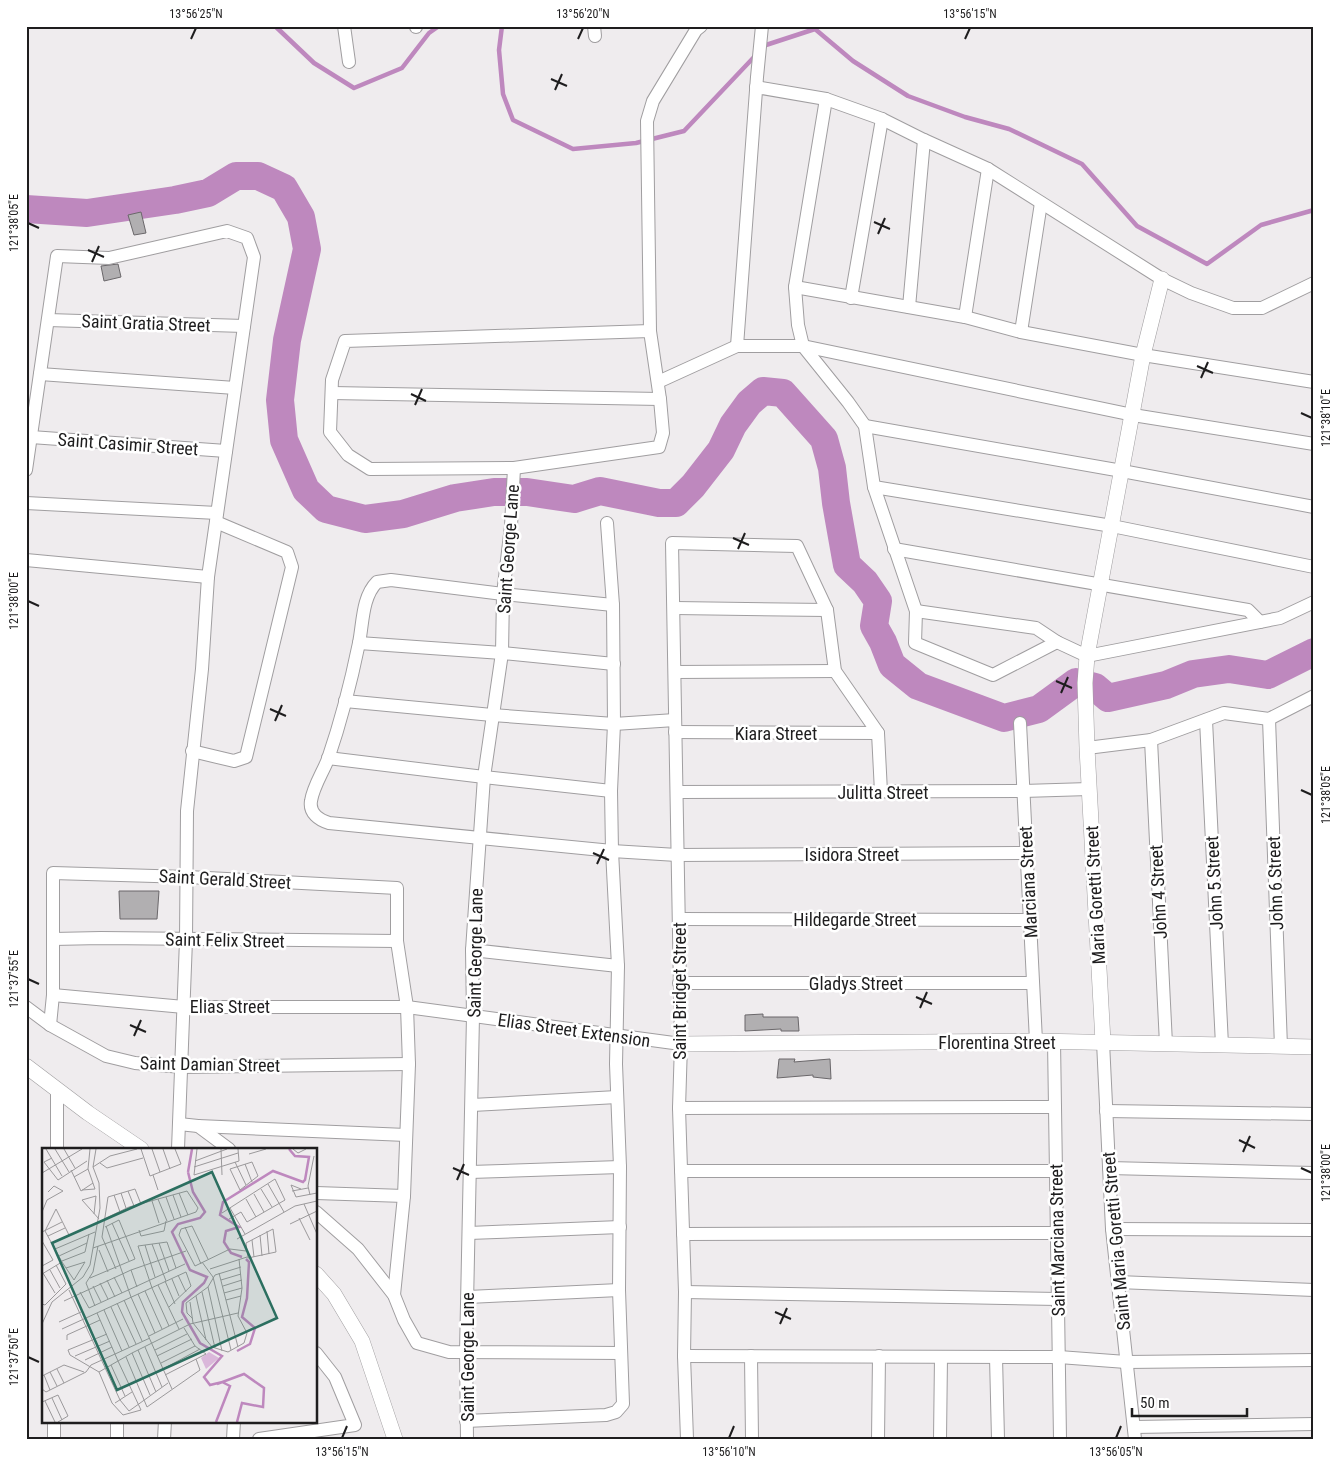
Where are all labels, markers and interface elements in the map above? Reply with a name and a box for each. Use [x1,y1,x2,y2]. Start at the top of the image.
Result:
text: 13°56'25"N [169,7,223,21]
text: 13°56'20"N [556,7,610,21]
text: 13°56'15"N [943,7,997,21]
text: 121°38'05"E [7,194,21,252]
street label: Saint Gratia Street [81,310,211,336]
text: 121°38'10"E [1319,389,1333,447]
street label: Saint Casimir Street [57,429,199,459]
street label: Saint George Lane [493,484,523,614]
text: 121°38'00"E [7,572,21,630]
street label: Kiara Street [735,723,817,744]
text: 121°38'05"E [1319,766,1333,824]
street label: Julitta Street [837,782,929,803]
street label: Marciana Street [1015,825,1041,939]
street label: Maria Goretti Street [1081,825,1109,965]
street label: John 5 Street [1201,835,1227,931]
street label: John 6 Street [1263,835,1287,931]
street label: Isidora Street [805,844,899,865]
street label: John 4 Street [1145,844,1171,940]
street label: Saint Gerald Street [158,865,292,893]
street label: Saint George Lane [463,888,487,1018]
street label: Hildegarde Street [793,909,917,930]
street label: Saint Bridget Street [669,922,690,1060]
street label: Saint Felix Street [165,928,285,952]
text: 121°37'55"E [7,950,21,1008]
street label: Gladys Street [809,973,903,994]
street label: Elias Street [190,996,270,1017]
street label: Elias Street Extension [496,1009,652,1051]
street label: Florentina Street [938,1032,1056,1053]
street label: Saint Damian Street [140,1052,280,1076]
text: 121°38'00"E [1319,1144,1333,1202]
inset map [42,1148,318,1422]
street label: Saint Maria Goretti Street [1098,1151,1134,1331]
street label: Saint Marciana Street [1045,1164,1069,1316]
street label: Saint George Lane [457,1292,478,1422]
text: 121°37'50"E [7,1328,21,1386]
scale bar [1132,1385,1248,1417]
text: 50 m [1140,1394,1170,1412]
text: 13°56'15"N [315,1445,369,1459]
text: 13°56'10"N [702,1445,756,1459]
text: 13°56'05"N [1089,1445,1143,1459]

